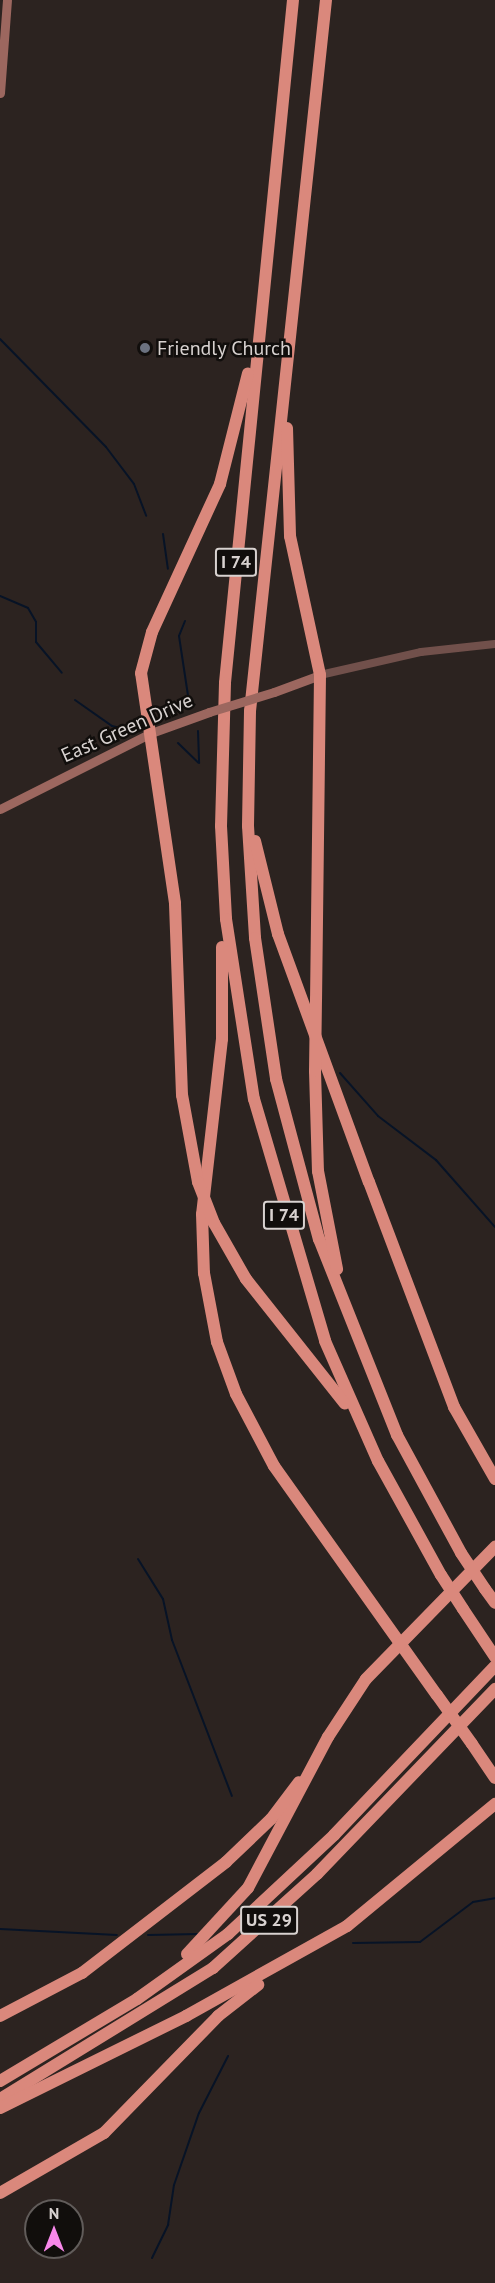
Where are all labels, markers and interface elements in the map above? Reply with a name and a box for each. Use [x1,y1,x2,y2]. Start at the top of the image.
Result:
place label: Friendly Church [157,336,292,360]
marker: Friendly Church [138,341,152,355]
road number: I 74 [214,547,258,577]
street label: East Green Drive [58,688,196,768]
road number: I 74 [262,1200,306,1230]
road number: US 29 [239,1905,299,1935]
north arrow [24,2199,84,2259]
text: N [49,2203,59,2223]

